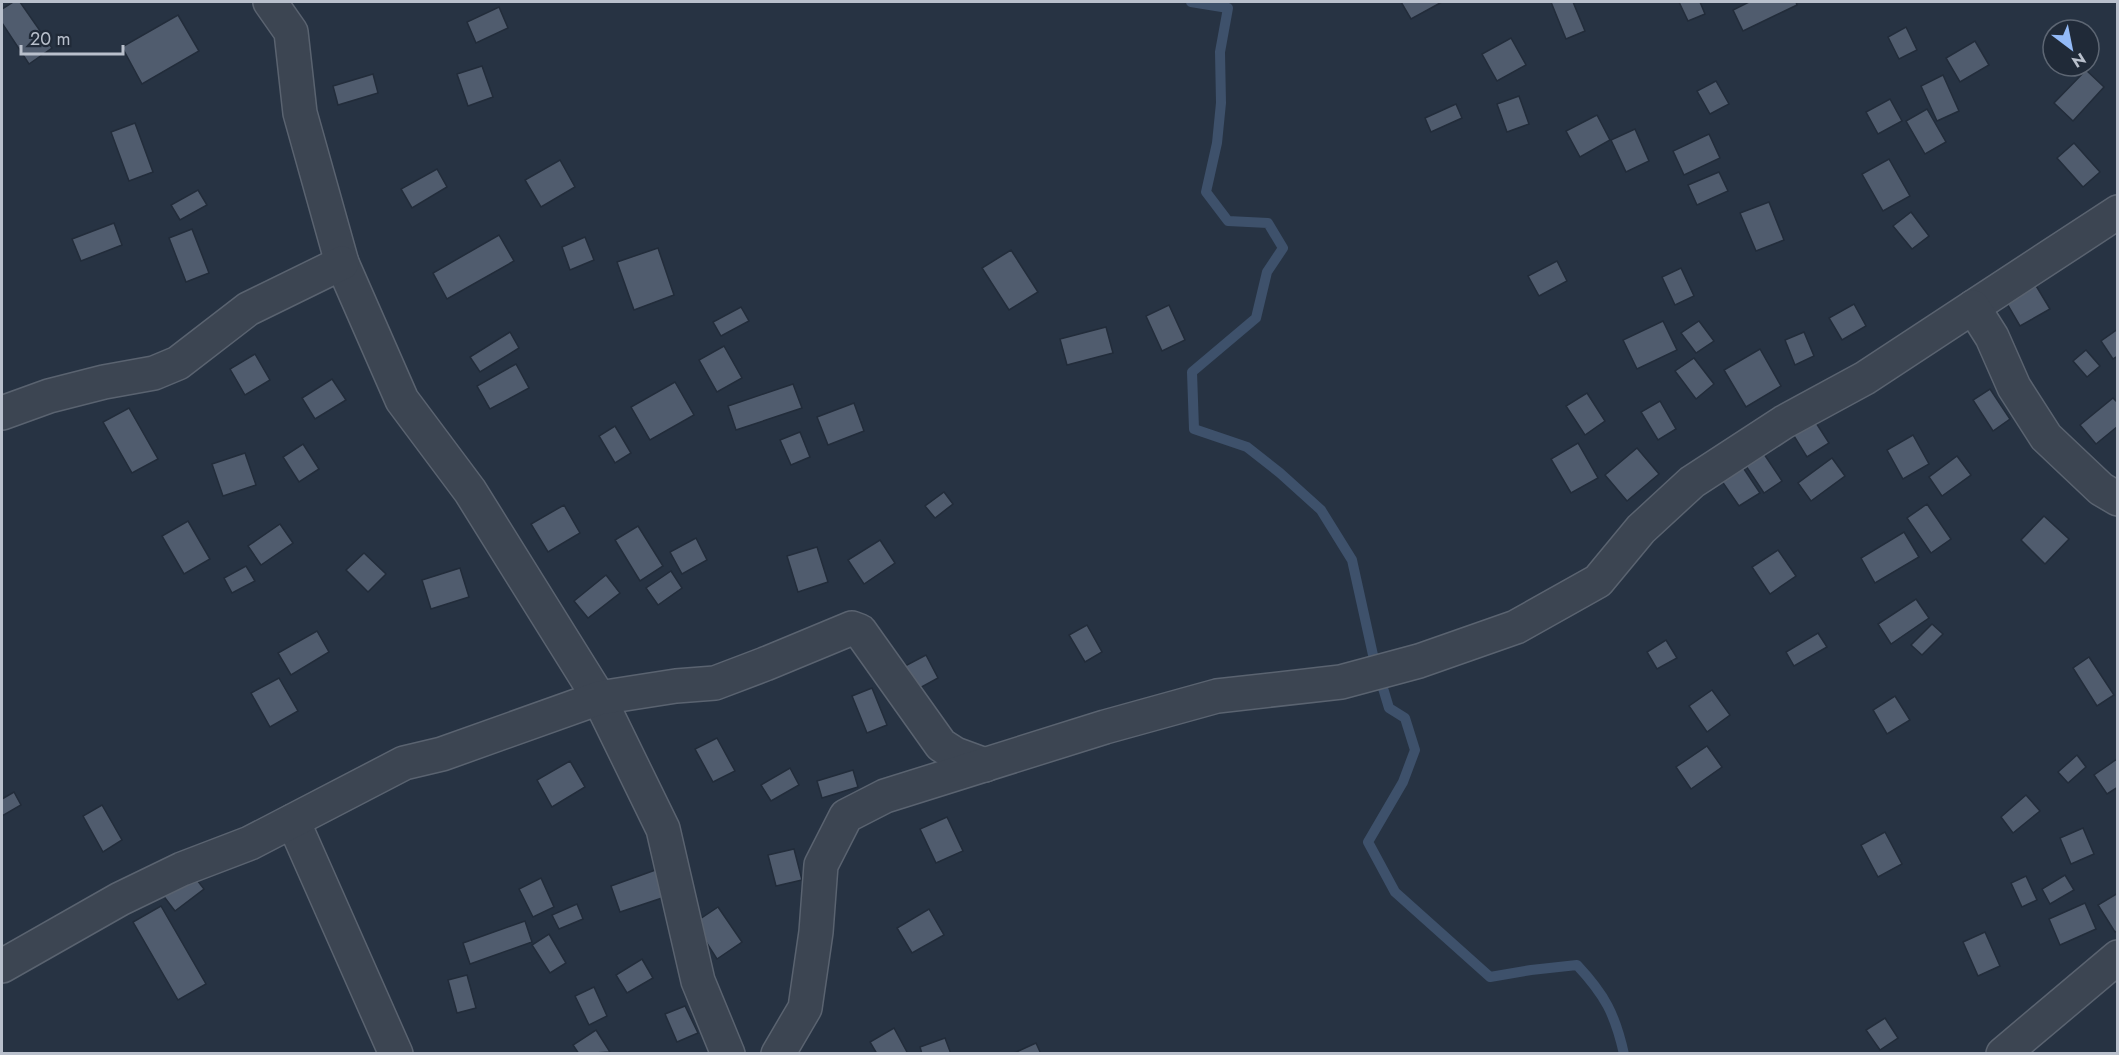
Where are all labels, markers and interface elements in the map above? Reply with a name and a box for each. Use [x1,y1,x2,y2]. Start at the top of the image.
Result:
scale bar [21,18,123,56]
north arrow [2041,18,2101,78]
text: 20 m [30,26,70,52]
text: N [2067,47,2090,73]

